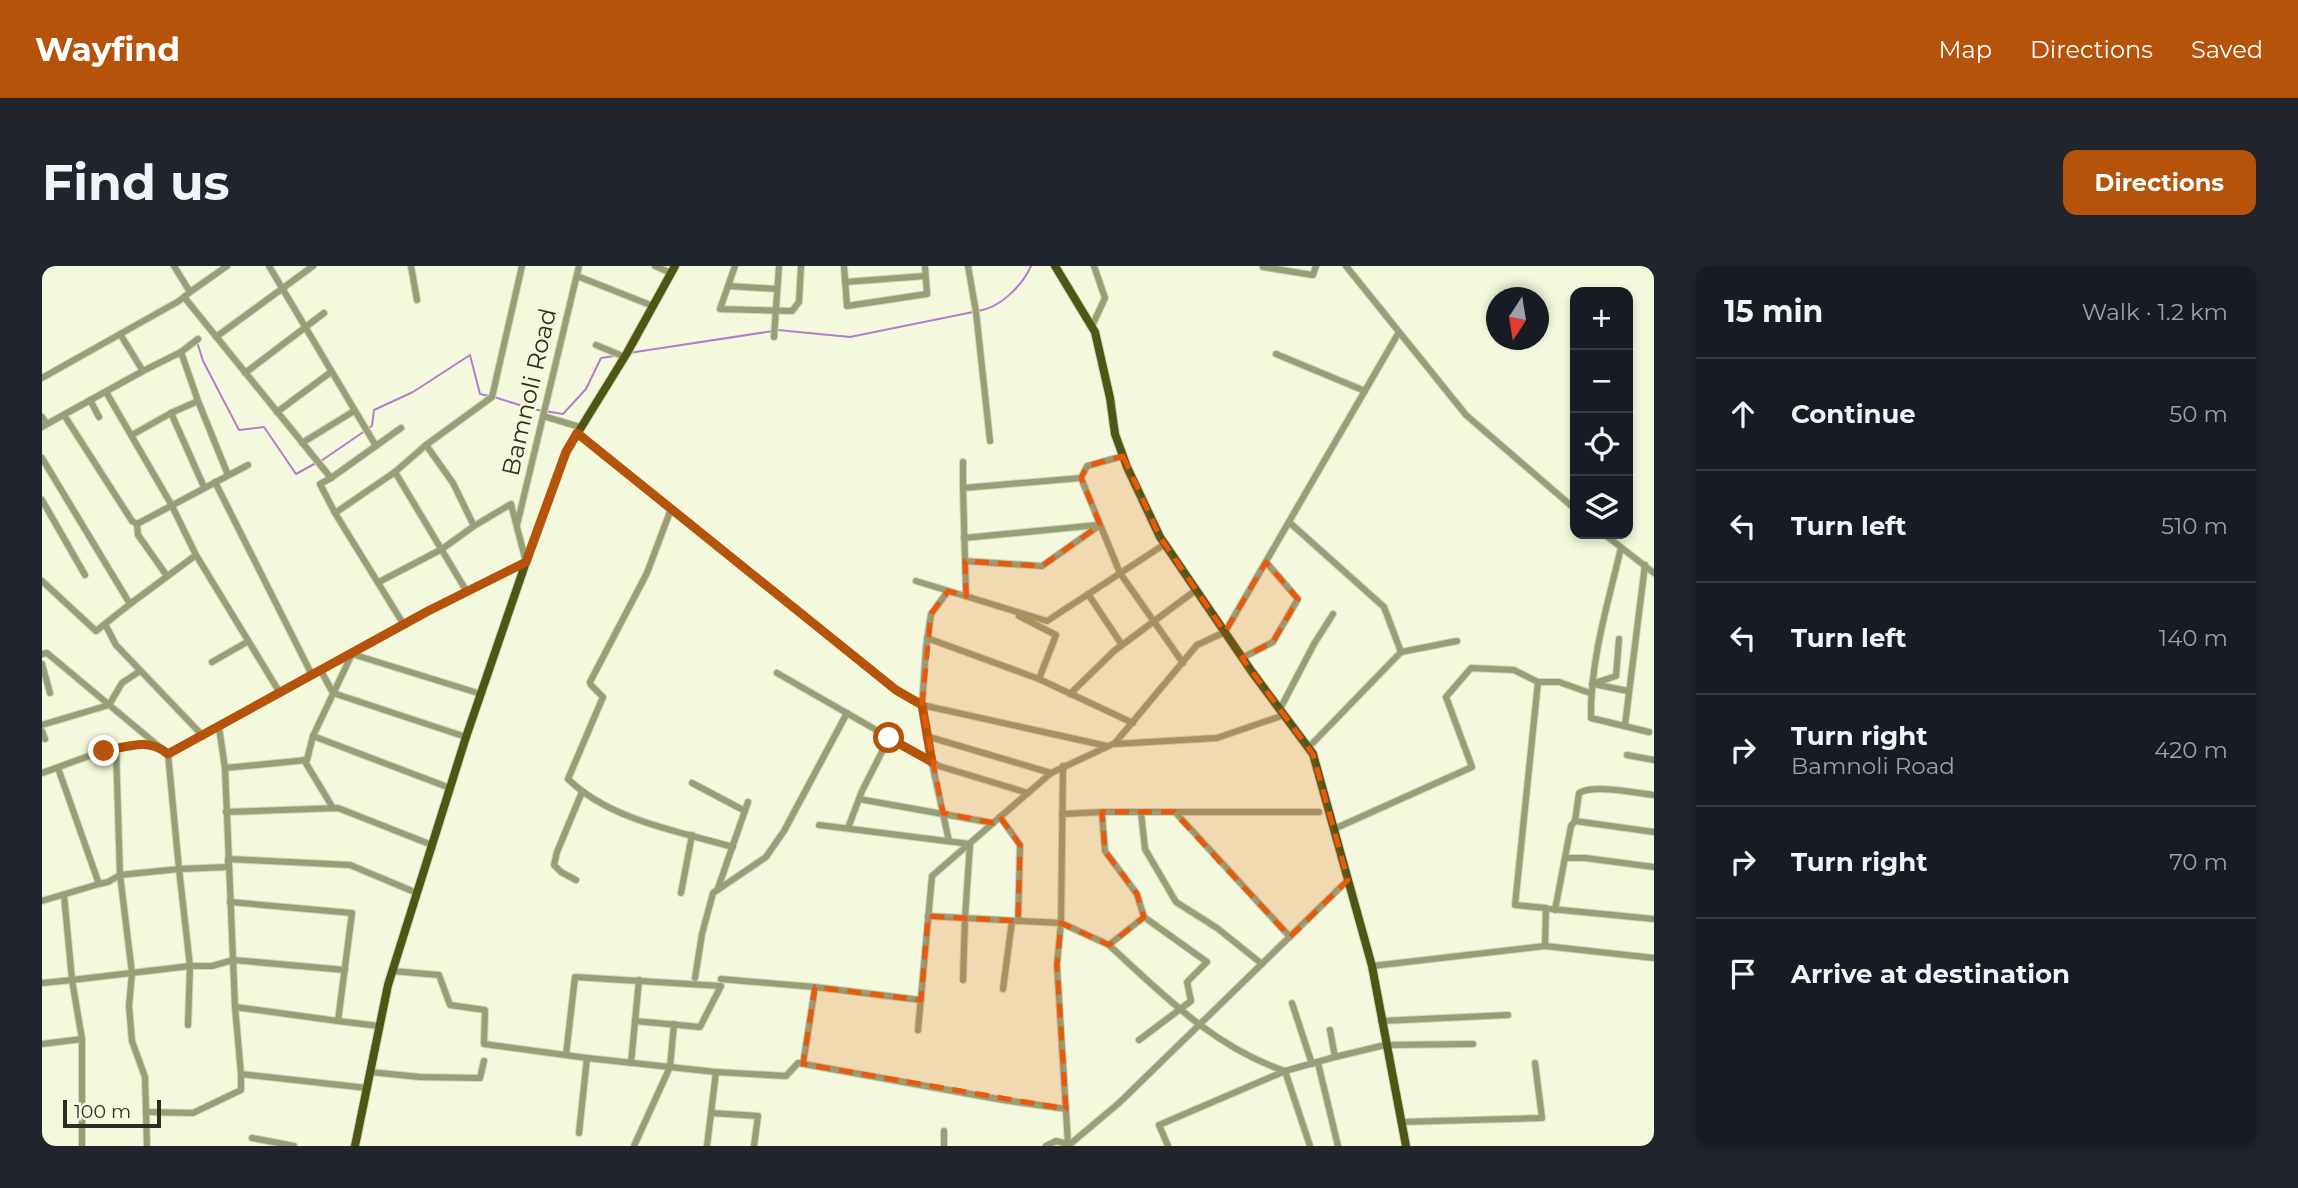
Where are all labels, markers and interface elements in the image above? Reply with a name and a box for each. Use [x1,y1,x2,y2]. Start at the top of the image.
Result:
text: Wayfind [35,29,180,69]
text: Map [1939,35,1992,64]
text: Directions [2030,35,2153,64]
text: Saved [2191,35,2263,64]
button: Directions [2063,150,2256,215]
text: Find us [42,153,230,212]
north arrow [1486,287,1549,350]
map controls [1570,287,1633,539]
button: + [1570,287,1633,350]
text: 15 min [1724,293,1823,330]
text: Walk · 1.2 km [2082,298,2228,326]
street label: Bamnoli Road [496,305,562,479]
button: − [1570,350,1633,413]
icon: ahead [1724,395,1762,433]
text: Continue [1791,398,1916,430]
text: 50 m [2169,400,2228,428]
button: locate [1570,413,1633,476]
button: layers [1570,476,1633,539]
icon: left [1724,507,1762,545]
text: Turn left [1791,510,1907,542]
text: 510 m [2161,512,2228,540]
icon: left [1724,619,1762,657]
text: Turn left [1791,622,1907,654]
text: 140 m [2159,624,2228,652]
text: Turn right [1791,720,1927,752]
route start [873,722,904,753]
icon: right [1724,731,1762,769]
route end [88,735,119,766]
text: 420 m [2154,736,2228,764]
text: Bamnoli Road [1791,752,1955,780]
icon: right [1724,843,1762,881]
text: Turn right [1791,846,1927,878]
text: 70 m [2169,848,2228,876]
icon: arrive [1724,955,1762,993]
text: Arrive at destination [1791,958,2070,990]
scale bar [63,1097,161,1129]
text: 100 m [74,1100,131,1123]

